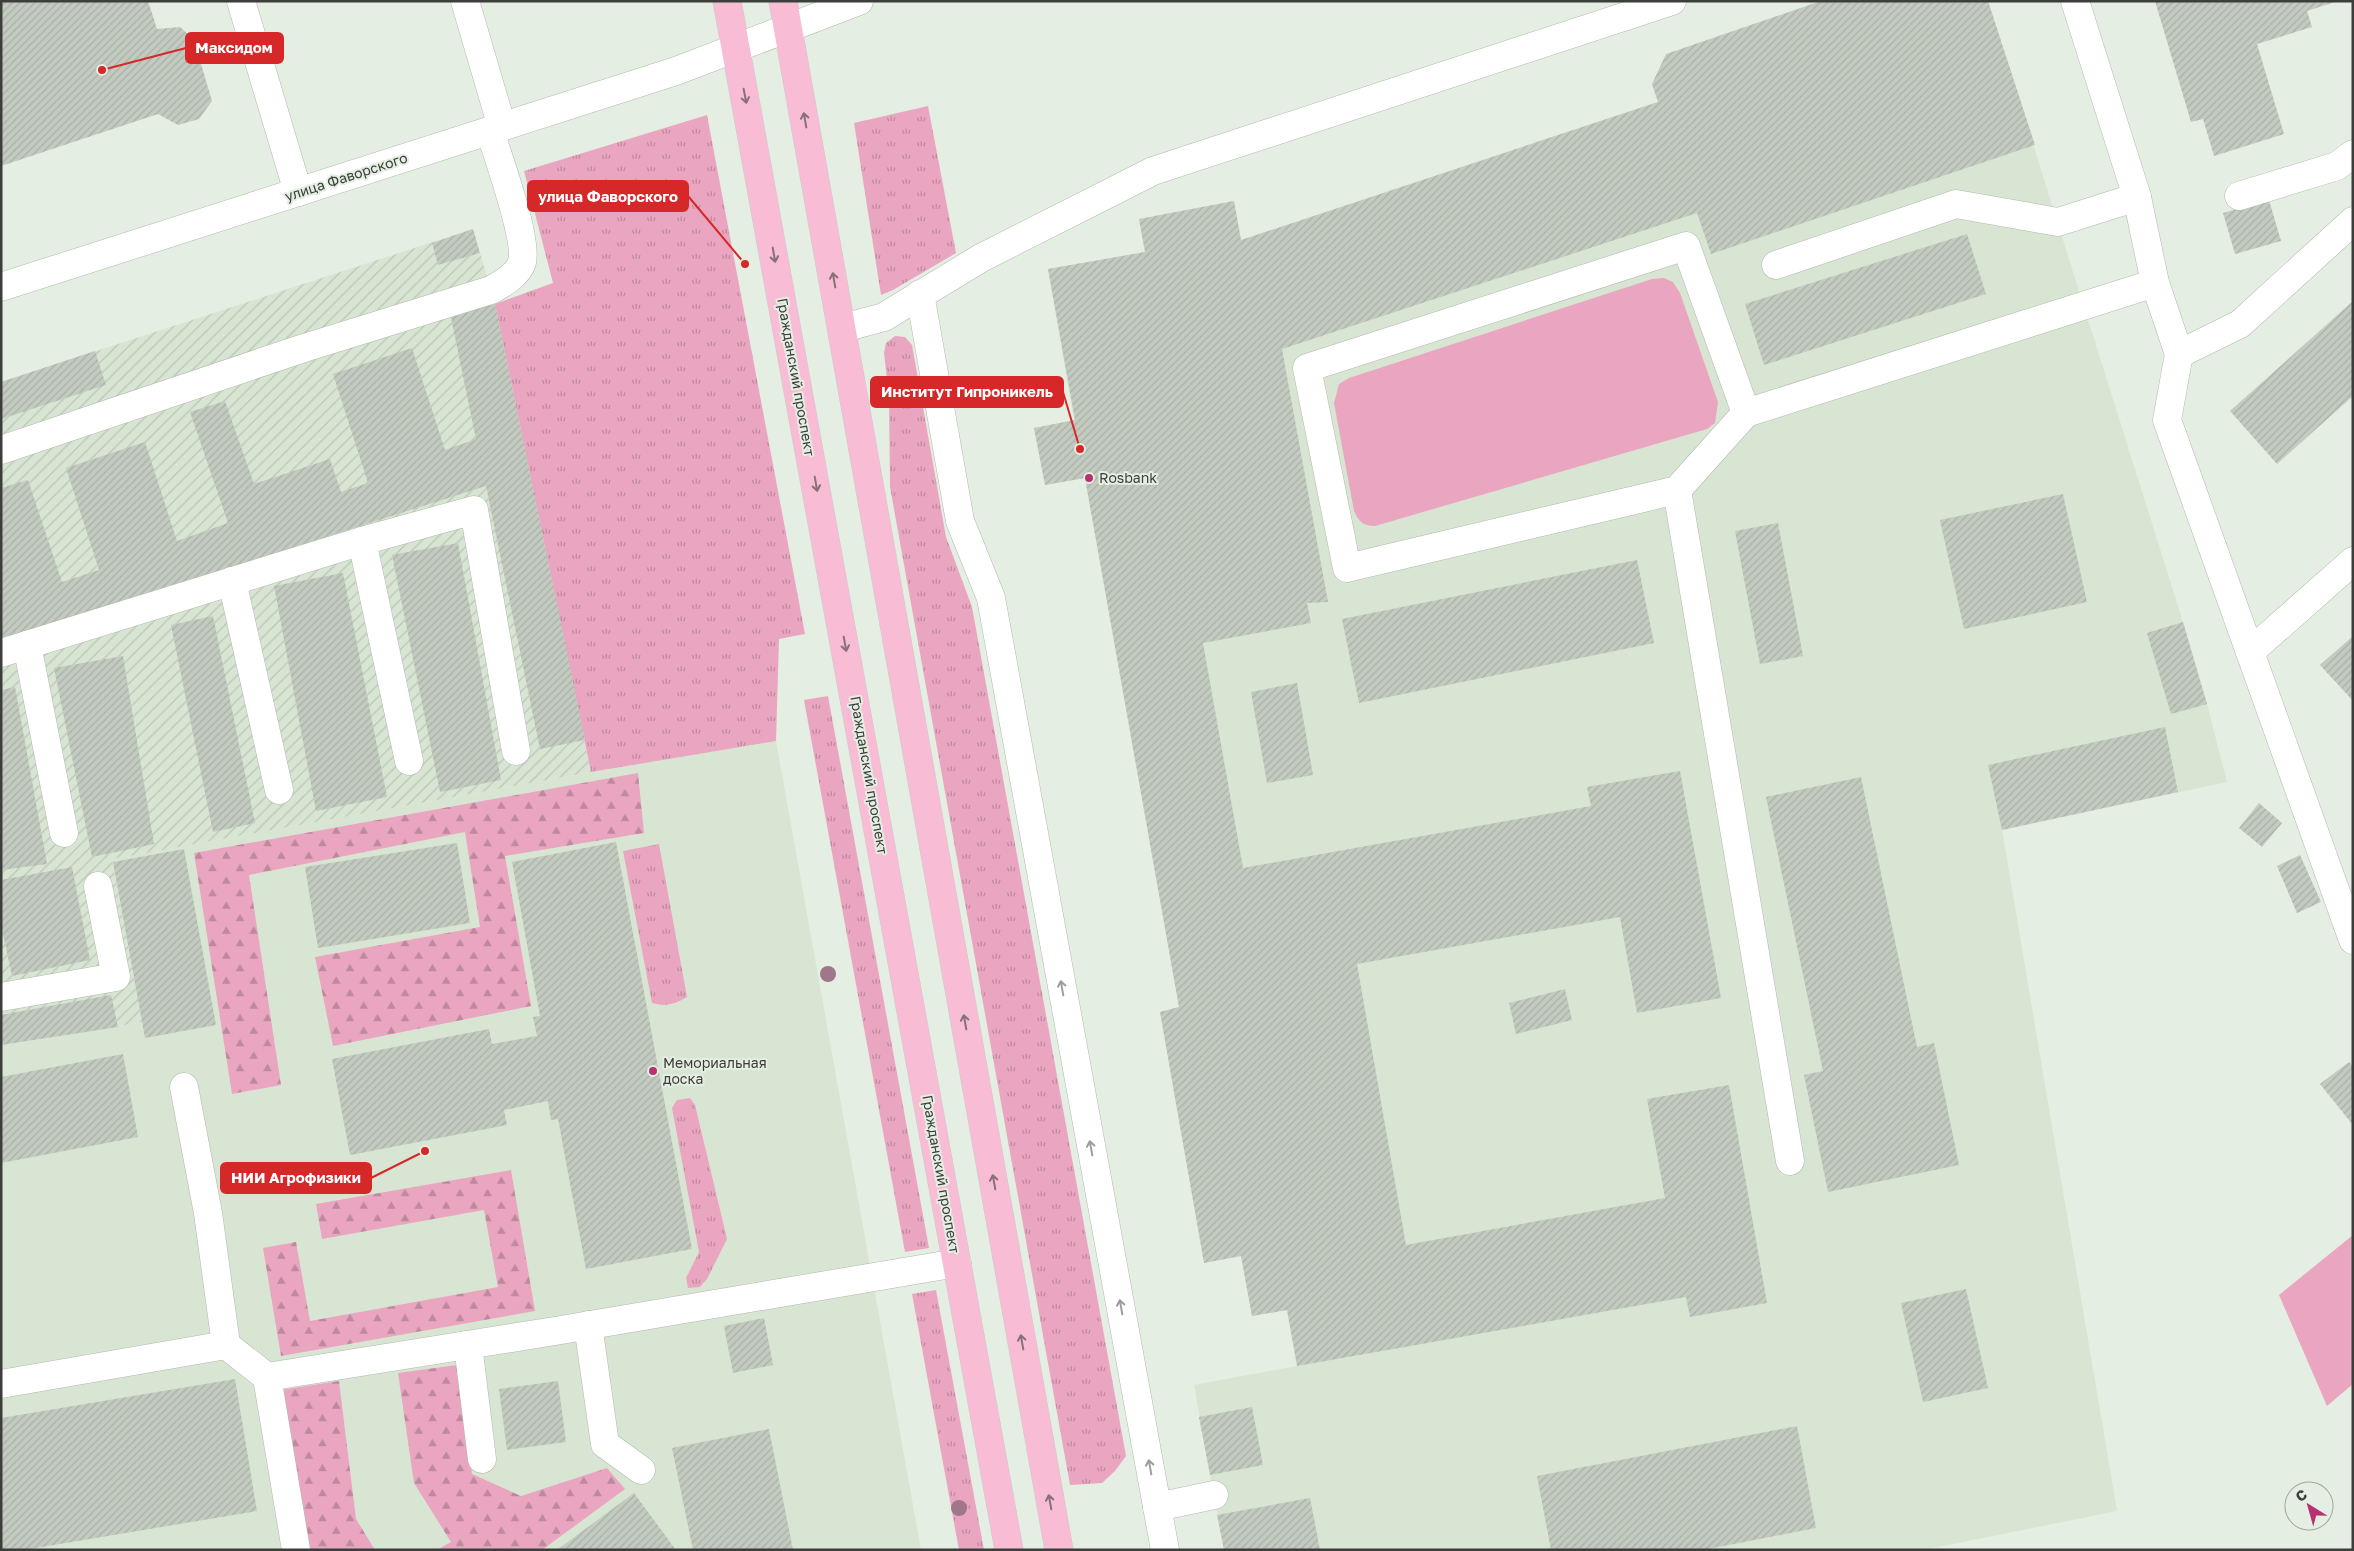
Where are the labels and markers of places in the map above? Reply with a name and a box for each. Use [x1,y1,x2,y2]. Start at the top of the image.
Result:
callout: Максидом [186,33,283,63]
callout: улица Фаворского [528,181,688,211]
callout: Институт Гипроникель [871,377,1063,407]
place label: Rosbank [1099,469,1157,486]
marker: Rosbank [1083,472,1095,484]
place label: Мемориальная доска [663,1054,767,1087]
marker: Мемориальная доска [647,1065,659,1077]
callout: НИИ Агрофизики [221,1163,371,1193]

